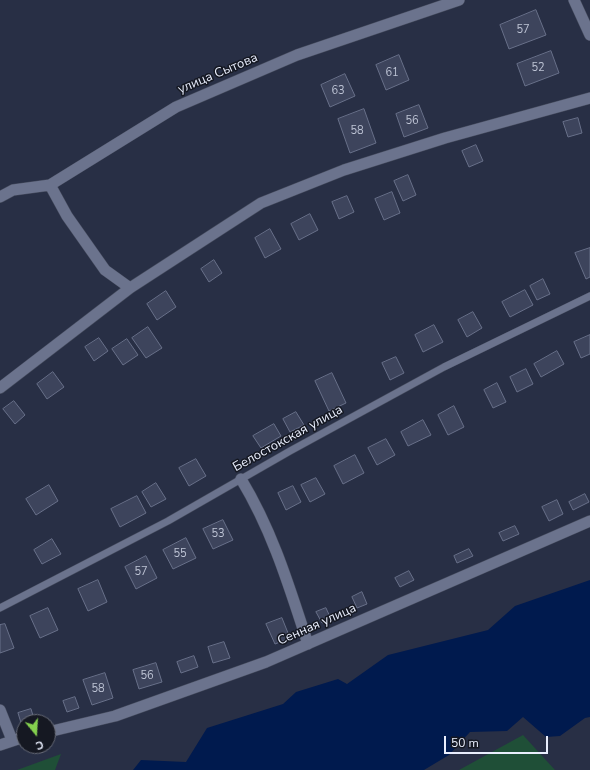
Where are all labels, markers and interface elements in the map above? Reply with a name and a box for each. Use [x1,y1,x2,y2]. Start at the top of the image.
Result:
house number: 57 [516,23,530,37]
street label: улица Сытова [176,50,260,98]
house number: 52 [531,61,545,75]
house number: 61 [385,66,399,80]
house number: 63 [331,84,345,98]
house number: 56 [405,114,419,128]
house number: 58 [350,124,364,138]
street label: Белостокская улица [230,402,346,476]
house number: 53 [211,527,225,541]
house number: 55 [173,547,187,561]
house number: 57 [134,565,148,579]
street label: Сенная улица [275,601,359,649]
house number: 56 [140,669,154,683]
house number: 58 [91,682,105,696]
north arrow [16,714,56,754]
scale bar [446,728,550,754]
text: 50 m [451,735,479,751]
text: С [34,737,45,753]

